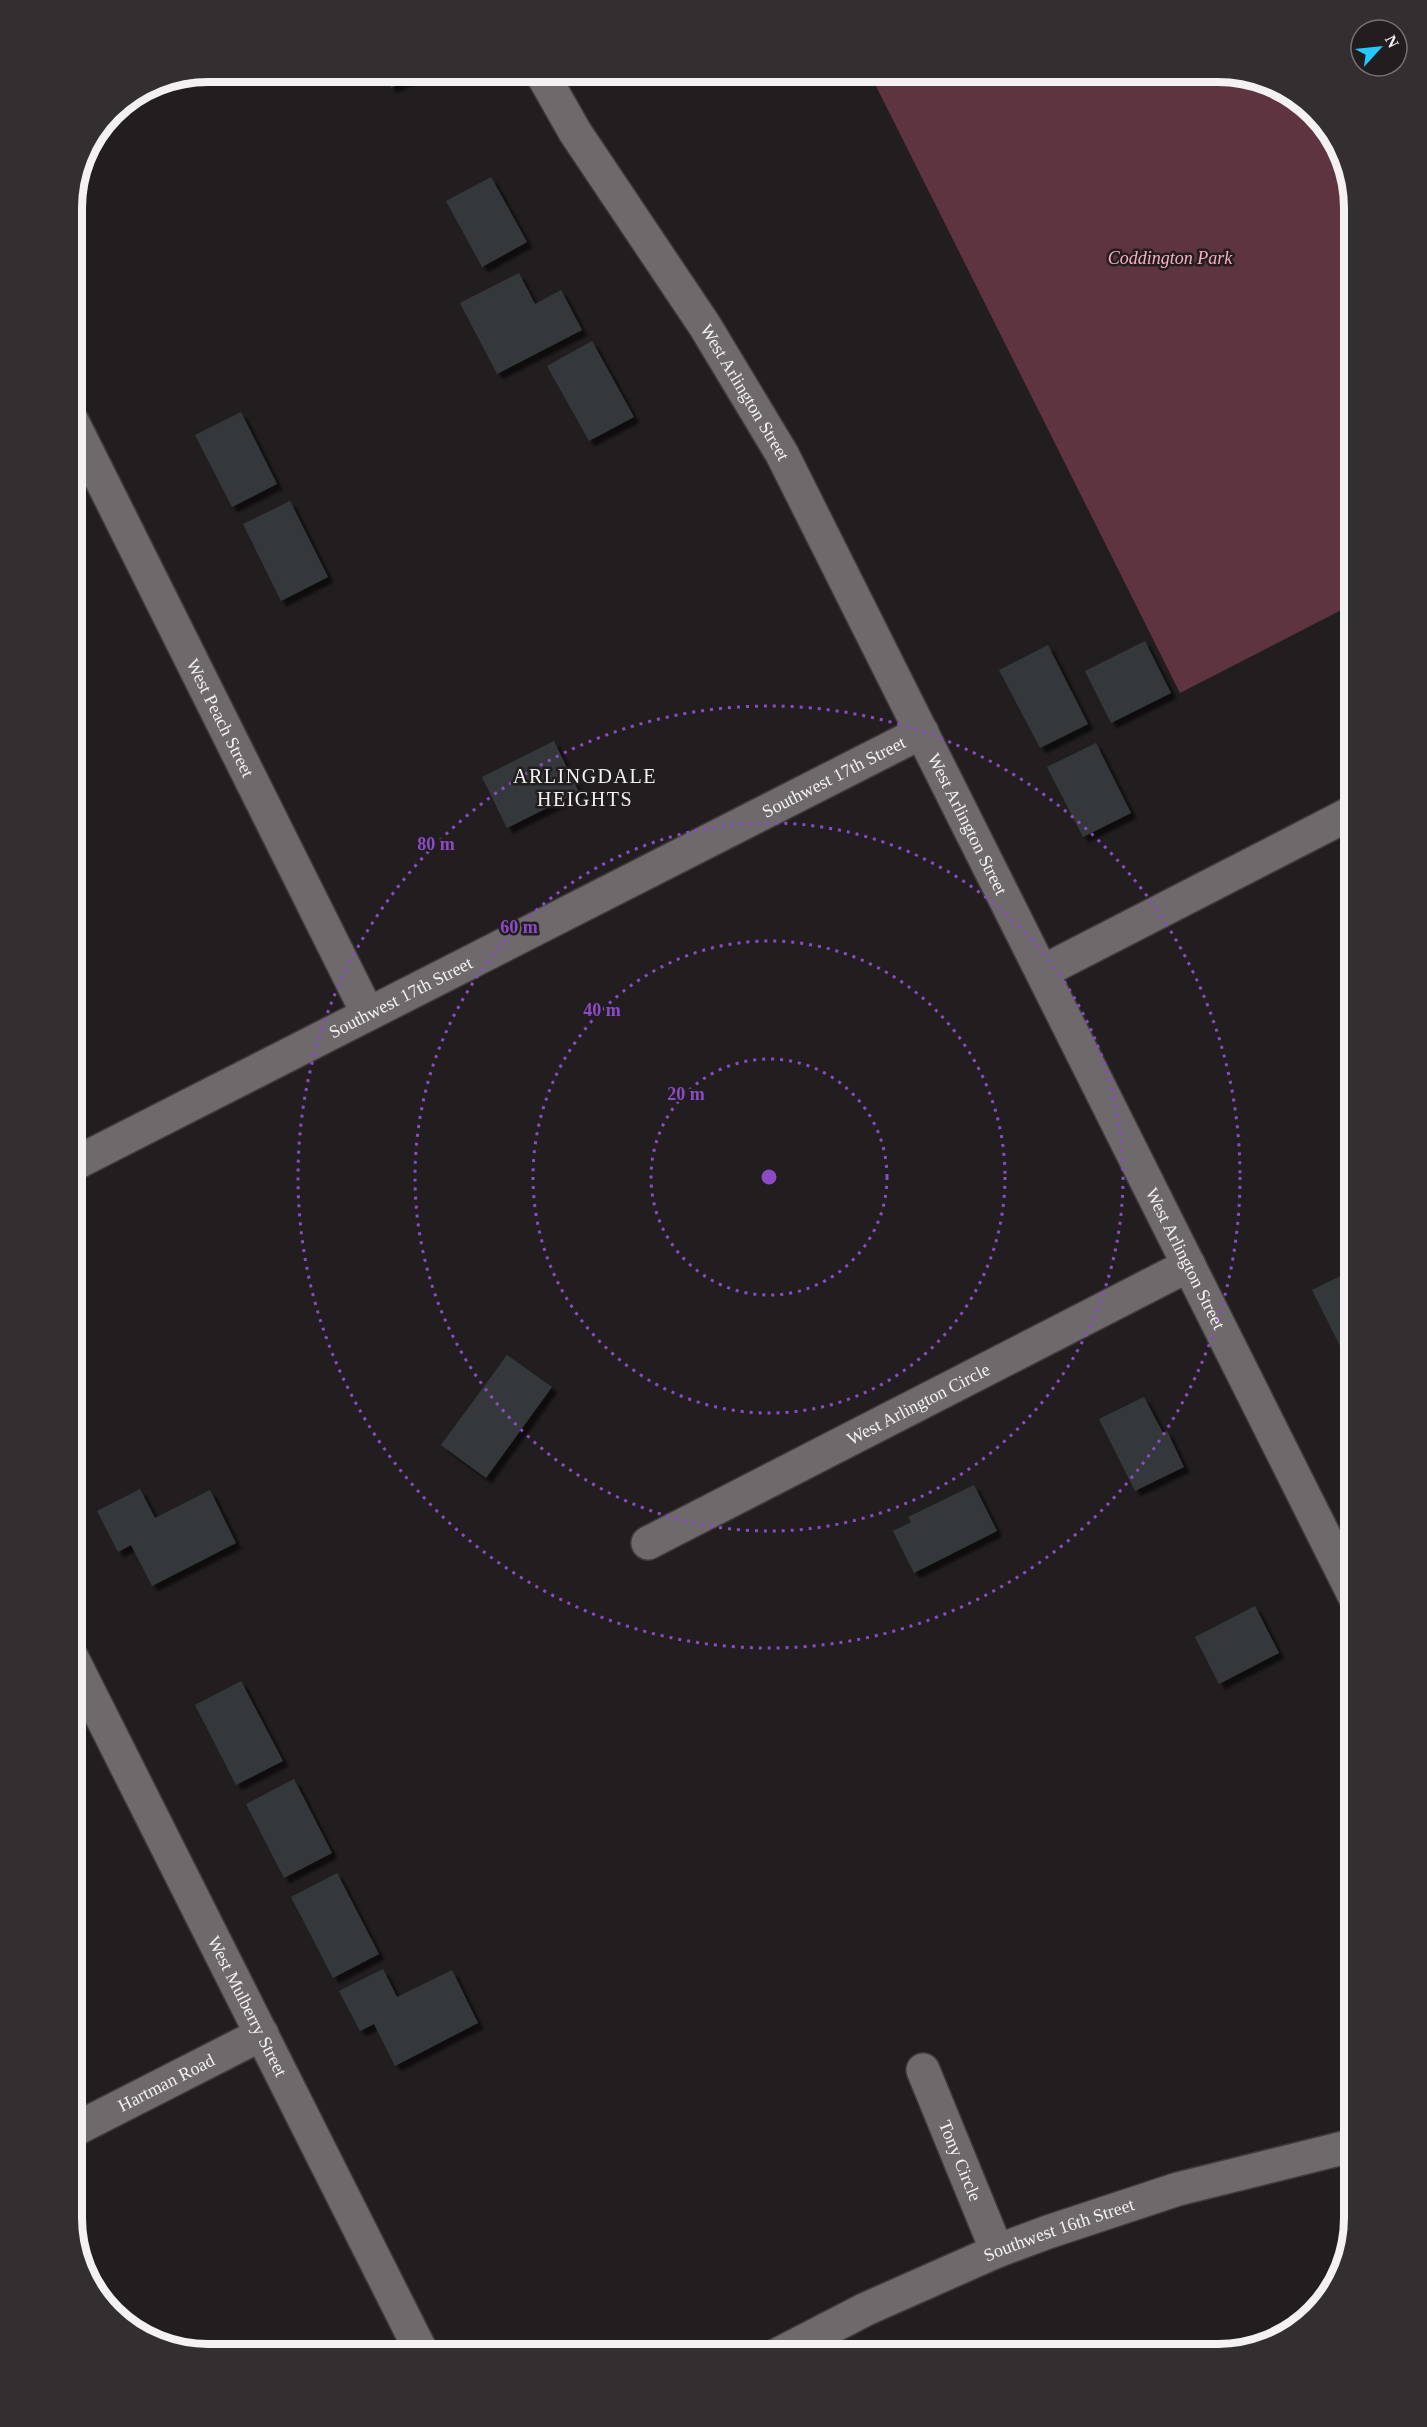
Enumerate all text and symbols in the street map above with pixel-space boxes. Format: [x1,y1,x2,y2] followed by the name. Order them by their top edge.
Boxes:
[1349,18,1409,78] north arrow
[1382,32,1402,51] text: N
[1108,248,1233,268] park label: Coddington Park
[696,321,794,464] street label: West Arlington Street
[182,656,258,781] street label: West Peach Street
[759,732,909,822] street label: Southwest 17th Street
[924,750,1011,898] street label: West Arlington Street
[513,765,657,810] district label: ARLINGDALE HEIGHTS
[417,834,455,854] text: 80 m
[500,917,538,937] text: 60 m
[326,953,476,1042] street label: Southwest 17th Street
[583,1000,621,1020] text: 40 m
[667,1084,705,1104] text: 20 m
[759,1167,779,1187] centre of rings
[1142,1185,1229,1333] street label: West Arlington Street
[844,1359,993,1449] street label: West Arlington Circle
[204,1933,291,2080] street label: West Mulberry Street
[115,2050,218,2116] street label: Hartman Road
[935,2117,985,2204] street label: Tony Circle
[981,2194,1137,2266] street label: Southwest 16th Street

